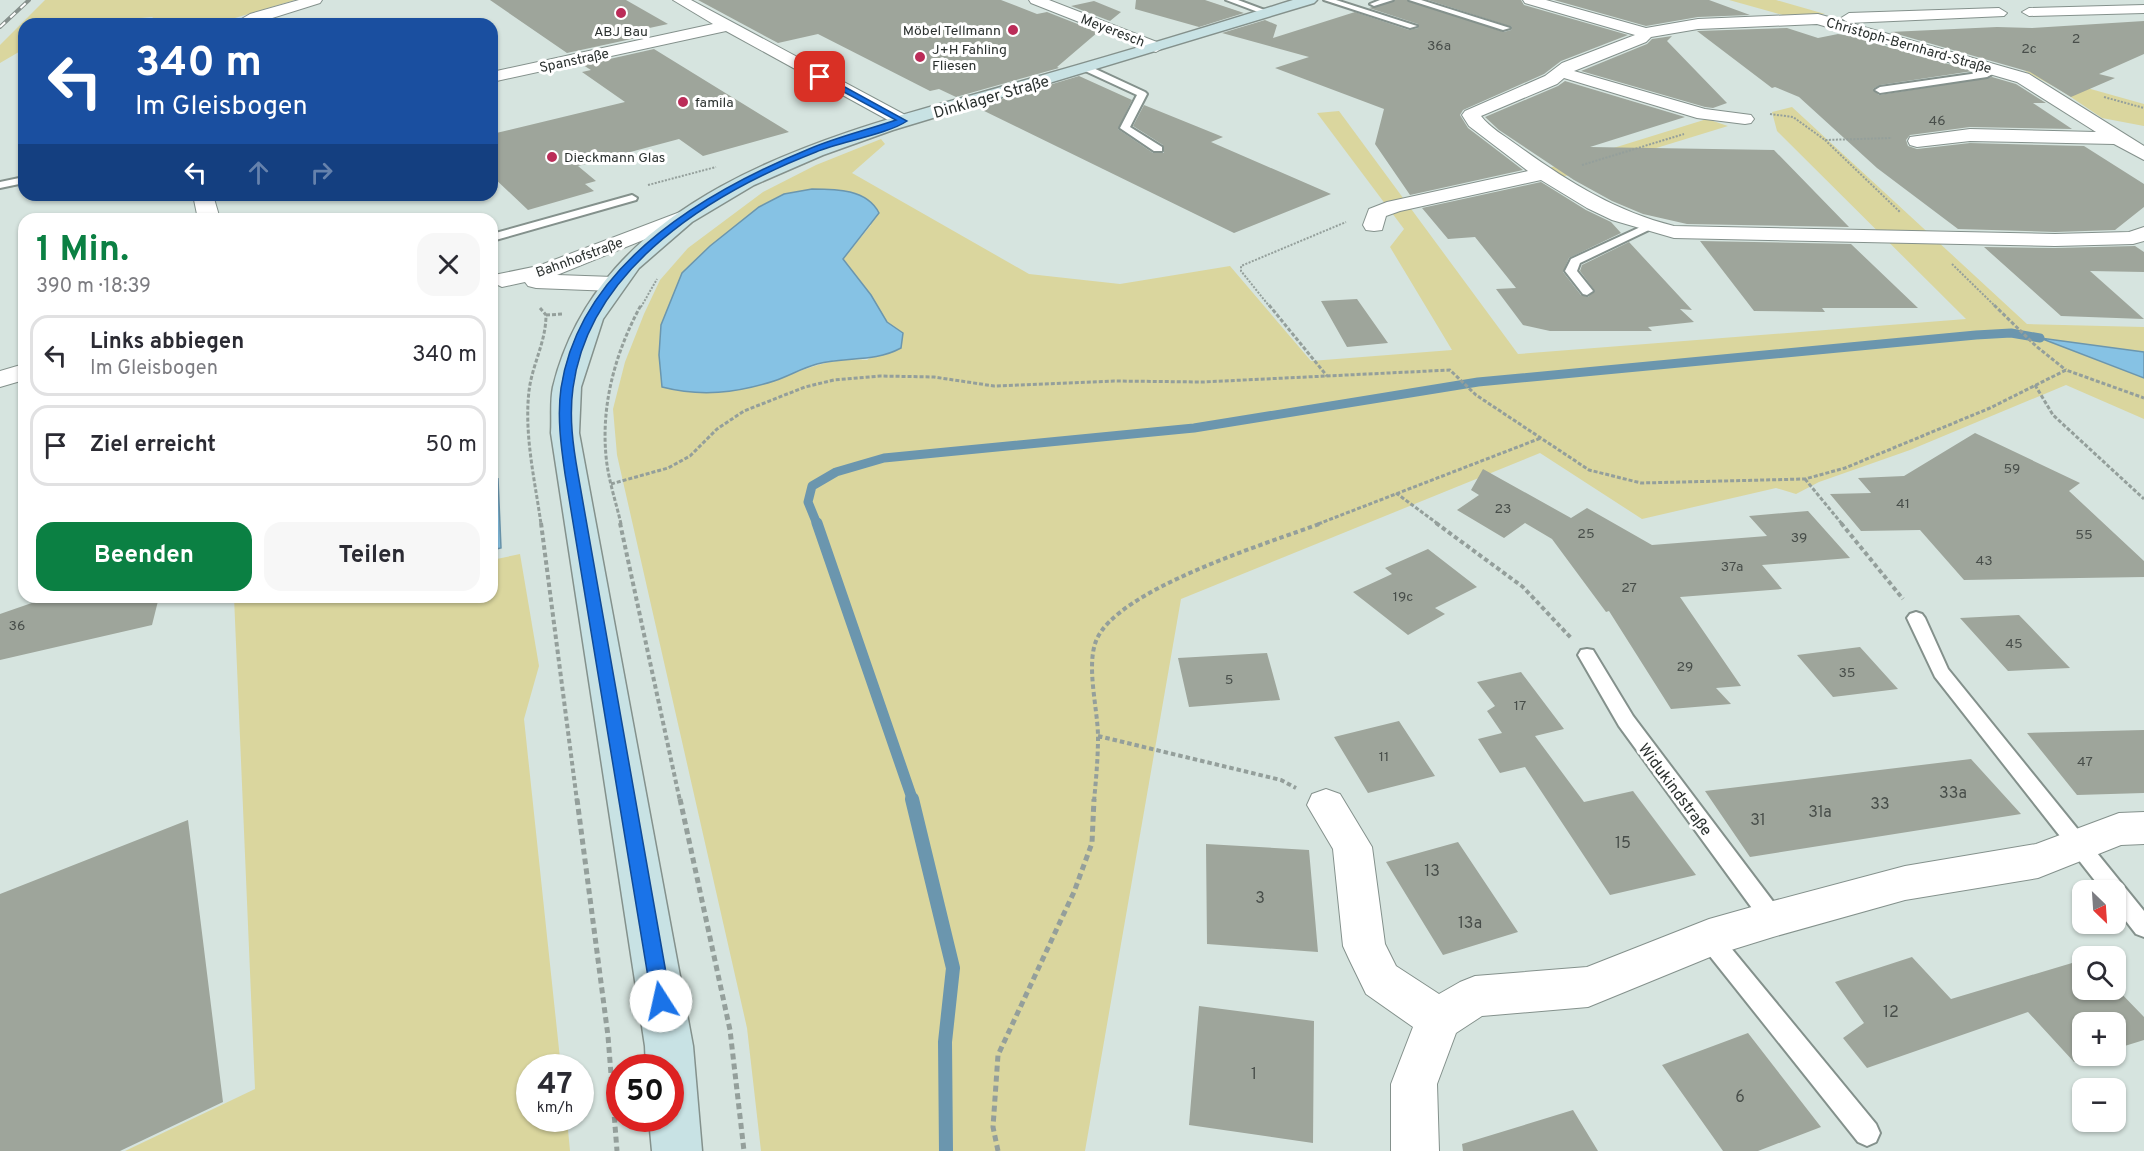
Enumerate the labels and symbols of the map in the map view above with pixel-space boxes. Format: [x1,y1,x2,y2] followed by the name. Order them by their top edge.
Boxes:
[614,6,628,20] marker: ABJ Bau
[1078,11,1147,51] street label: Meyeresch
[1824,15,1993,78] street label: Christoph-Bernhard-Straße
[903,23,1001,40] place label: Möbel Tellmann
[1006,23,1020,37] marker: Möbel Tellmann
[594,24,648,41] place label: ABJ Bau
[2072,31,2080,48] house number: 2
[1427,38,1451,55] house number: 36a
[2021,41,2037,58] house number: 2c
[932,42,1007,75] place label: J+H Fahling Fliesen
[538,46,611,77] street label: Spanstraße
[913,50,927,64] marker: J+H Fahling Fliesen
[794,51,845,102] pin
[931,72,1052,124] street label: Dinklager Straße
[676,95,690,109] marker: famila
[695,95,734,112] place label: famila
[1928,113,1946,130] house number: 46
[545,150,559,164] marker: Dieckmann Glas
[564,150,665,167] place label: Dieckmann Glas
[534,235,625,282] street label: Bahnhofstraße
[2004,461,2020,478] house number: 59
[1896,496,1910,513] house number: 41
[1495,501,1512,518] house number: 23
[1577,526,1595,543] house number: 25
[2075,527,2093,544] house number: 55
[1791,530,1807,547] house number: 39
[1975,553,1993,570] house number: 43
[1721,559,1743,576] house number: 37a
[1621,580,1637,597] house number: 27
[1393,589,1413,606] house number: 19c
[9,618,25,635] house number: 36
[2005,636,2023,653] house number: 45
[1677,659,1693,676] house number: 29
[1838,665,1856,682] house number: 35
[1225,672,1233,689] house number: 5
[1514,698,1526,715] house number: 17
[1633,740,1716,840] street label: Widukindstraße
[1379,749,1389,766] house number: 11
[2077,754,2093,771] house number: 47
[1939,784,1967,804] house number: 33a
[1870,795,1890,815] house number: 33
[1808,803,1832,823] house number: 31a
[1750,811,1766,831] house number: 31
[1615,834,1631,854] house number: 15
[1424,862,1440,882] house number: 13
[2072,880,2126,934] north arrow
[1255,889,1265,909] house number: 3
[1458,914,1482,934] house number: 13a
[629,969,693,1033] position arrow
[1883,1003,1899,1023] house number: 12
[606,1054,684,1132] speed limit sign: 50
[1251,1065,1257,1085] house number: 1
[1735,1088,1745,1108] house number: 6

